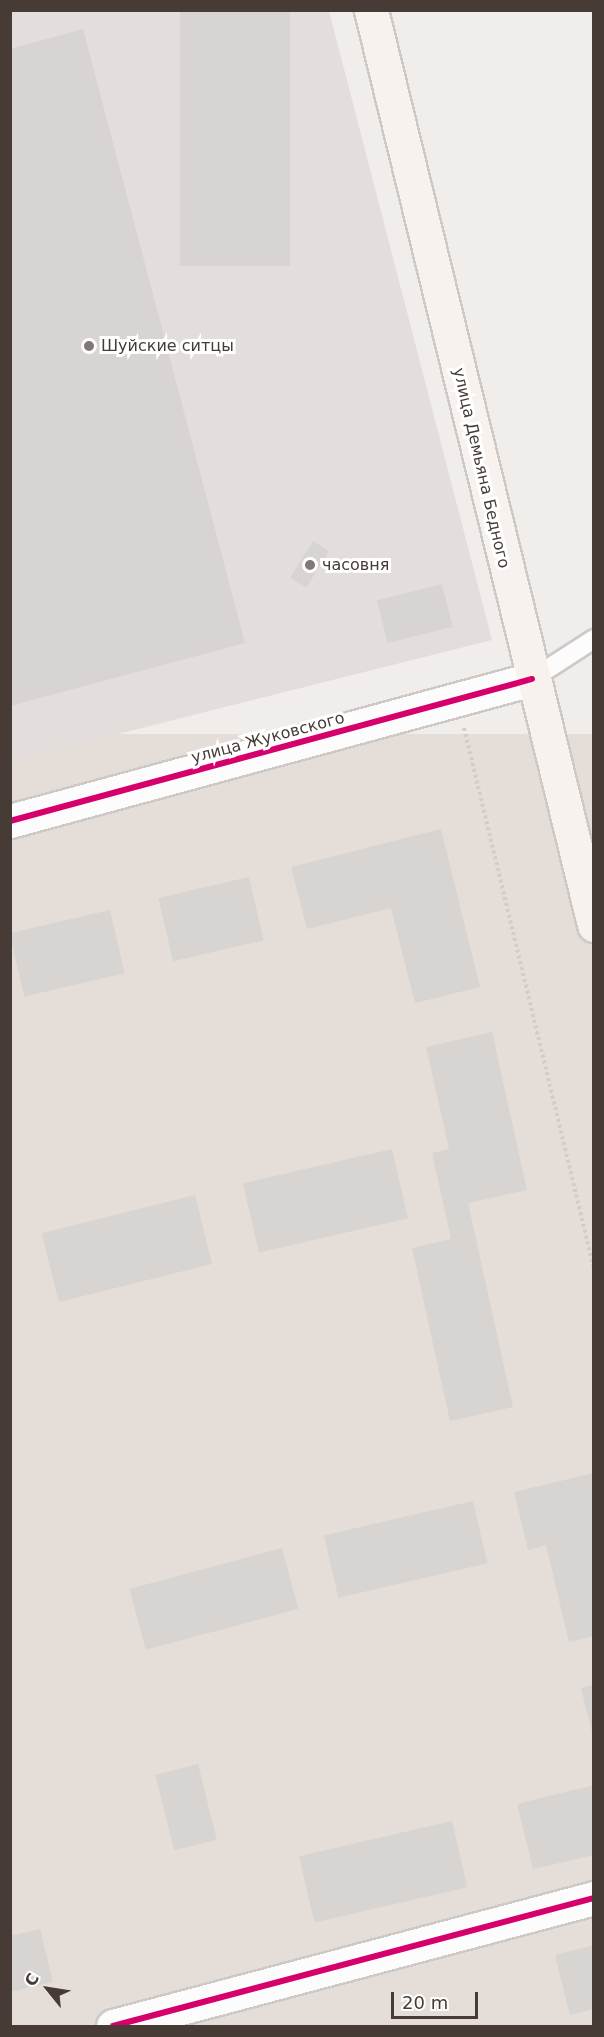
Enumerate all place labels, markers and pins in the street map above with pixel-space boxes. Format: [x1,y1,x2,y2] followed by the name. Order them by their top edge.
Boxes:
[101,336,234,356] place label: Шуйские ситцы
[82,339,96,353] marker: Шуйские ситцы
[322,555,389,575] place label: часовня
[303,558,317,572] marker: часовня

